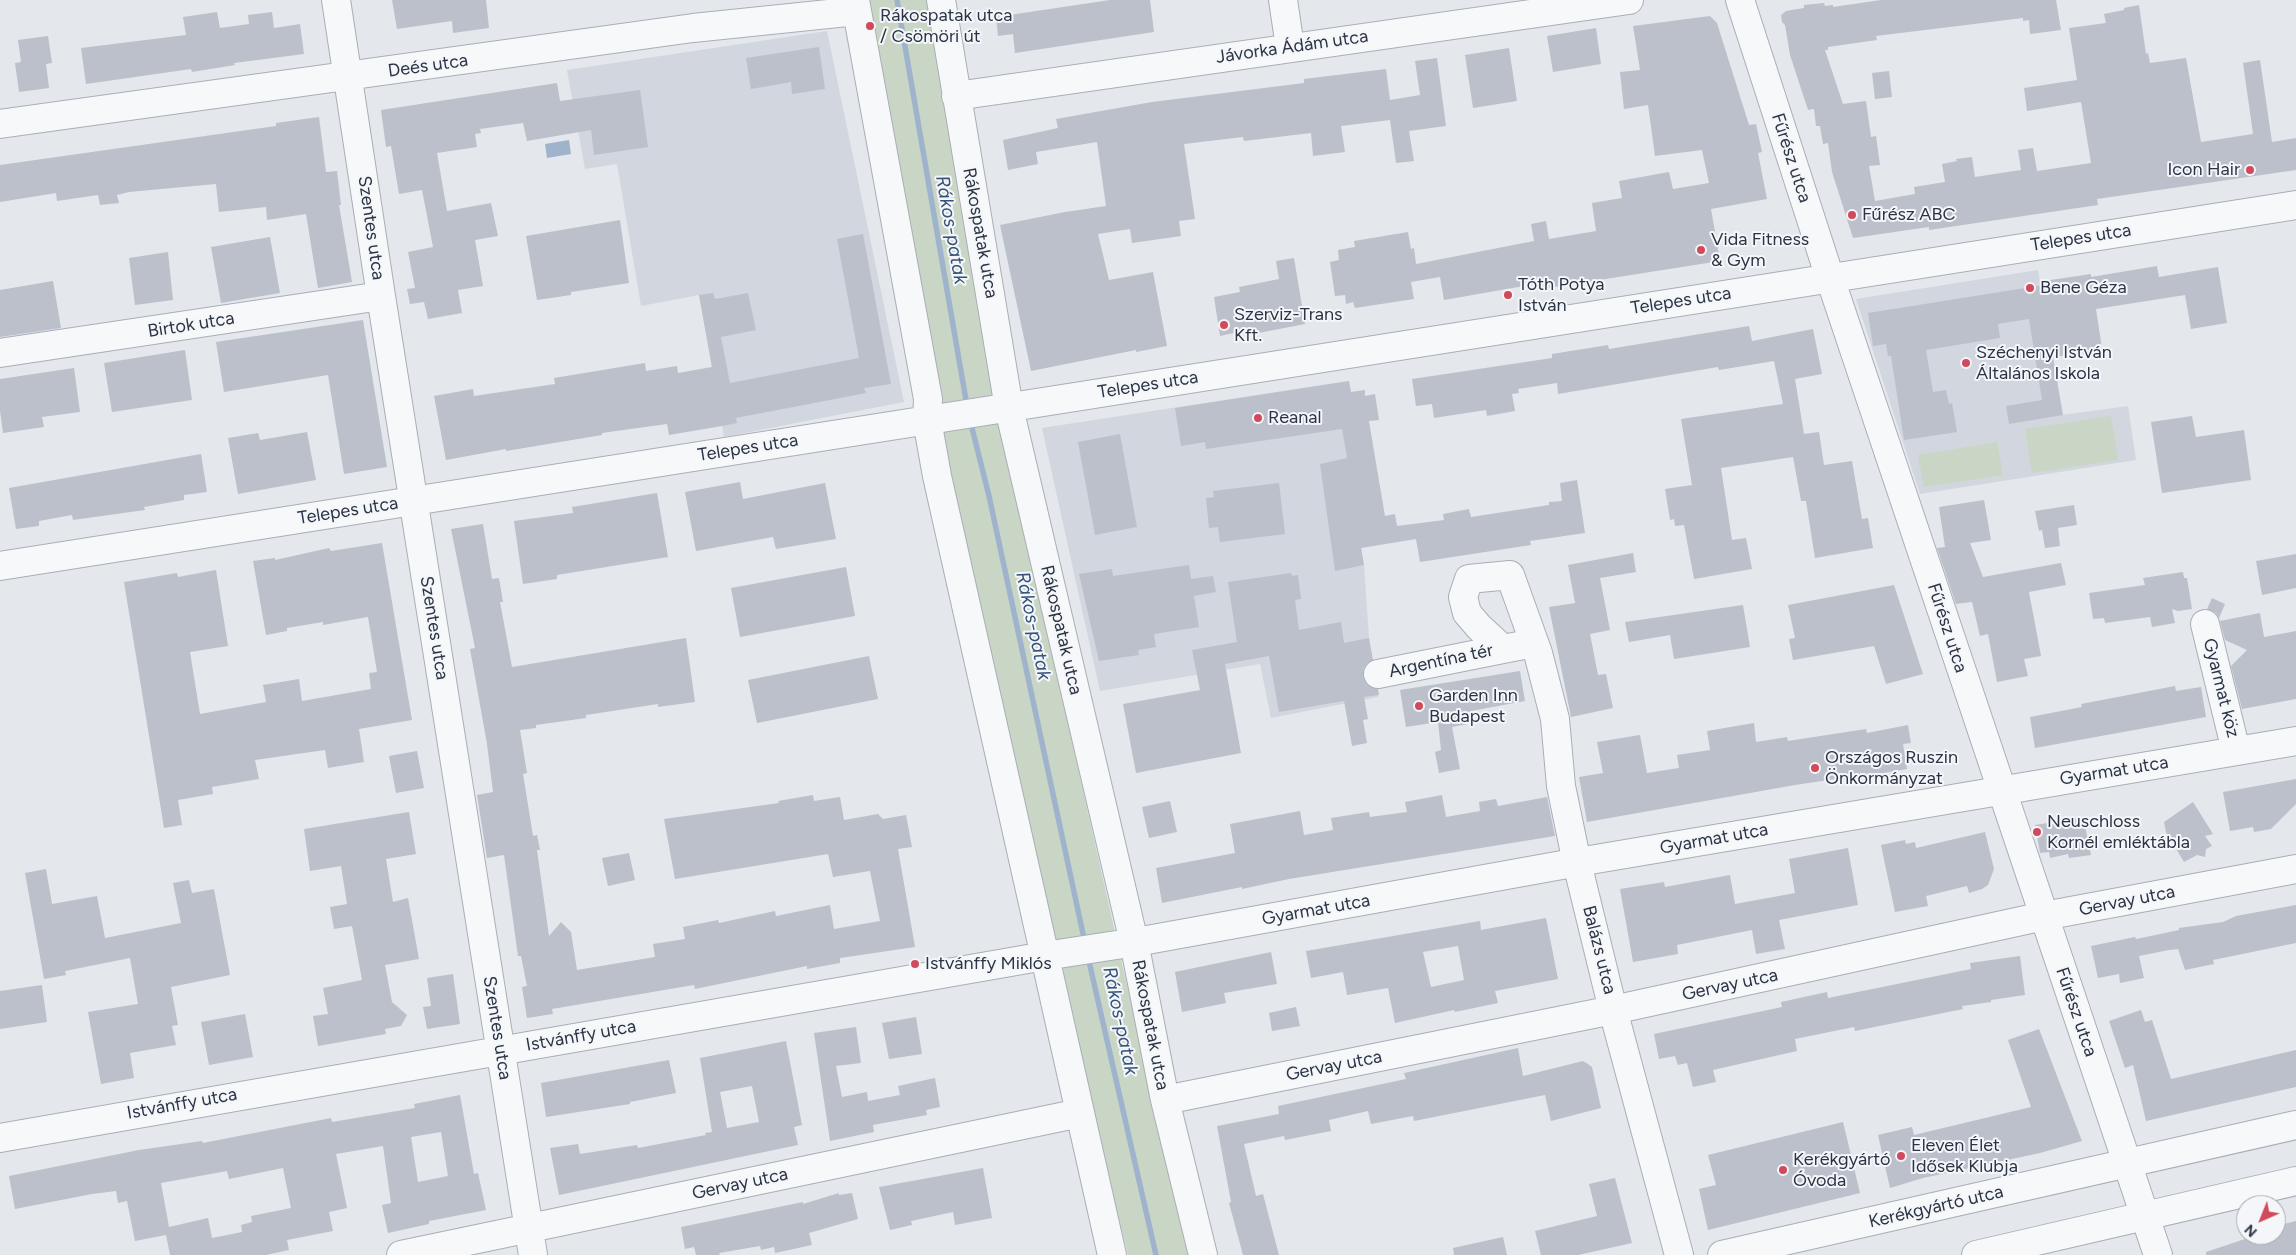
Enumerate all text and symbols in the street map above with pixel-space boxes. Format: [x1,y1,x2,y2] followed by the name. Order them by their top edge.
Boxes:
[880,5,1012,48] place label: Rákospatak utca / Csömöri út
[864,20,876,32] marker: Rákospatak utca / Csömöri út
[1214,26,1370,68] street label: Jávorka Ádám utca
[387,50,469,82] street label: Deés utca
[1766,110,1816,206] street label: Fűrész utca
[2167,159,2240,181] place label: Icon Hair
[2244,164,2256,176] marker: Icon Hair
[958,166,1002,300] street label: Rákospatak utca
[930,174,972,286] water label: Rákos-patak
[353,175,389,281] street label: Szentes utca
[1862,204,1955,226] place label: Fűrész ABC
[1846,209,1858,221] marker: Fűrész ABC
[2029,219,2133,257] street label: Telepes utca
[1711,229,1809,272] place label: Vida Fitness & Gym
[1695,244,1707,256] marker: Vida Fitness & Gym
[1518,274,1604,316] place label: Tóth Potya István
[2040,277,2127,299] place label: Bene Géza
[1629,282,1733,320] street label: Telepes utca
[2024,282,2036,294] marker: Bene Géza
[1502,289,1514,301] marker: Tóth Potya István
[1234,304,1342,346] place label: Szerviz-Trans Kft.
[146,308,236,342] street label: Birtok utca
[1218,319,1230,331] marker: Szerviz-Trans Kft.
[1976,342,2112,384] place label: Széchenyi István Általános Iskola
[1960,357,1972,369] marker: Széchenyi István Általános Iskola
[1096,366,1200,404] street label: Telepes utca
[1268,407,1321,429] place label: Reanal
[1252,412,1264,424] marker: Reanal
[696,429,800,467] street label: Telepes utca
[296,492,400,530] street label: Telepes utca
[1036,563,1086,697] street label: Rákospatak utca
[1010,570,1056,682] water label: Rákos-patak
[415,575,453,681] street label: Szentes utca
[1922,580,1972,676] street label: Fűrész utca
[2198,636,2244,740] street label: Gyarmat köz
[1387,639,1495,683] street label: Argentína tér
[1429,685,1518,728] place label: Garden Inn Budapest
[1413,700,1425,712] marker: Garden Inn Budapest
[1825,747,1958,790] place label: Országos Ruszin Önkormányzat
[2058,752,2170,790] street label: Gyarmat utca
[1809,762,1821,774] marker: Országos Ruszin Önkormányzat
[2047,811,2190,854] place label: Neuschloss Kornél emléktábla
[1658,819,1770,859] street label: Gyarmat utca
[2031,826,2043,838] marker: Neuschloss Kornél emléktábla
[2077,881,2177,921] street label: Gervay utca
[1260,890,1372,930] street label: Gyarmat utca
[1578,903,1620,997] street label: Balázs utca
[925,953,1052,975] place label: Istvánffy Miklós
[909,958,921,970] marker: Istvánffy Miklós
[1127,958,1173,1092] street label: Rákospatak utca
[1680,964,1780,1006] street label: Gervay utca
[1097,965,1143,1077] water label: Rákos-patak
[2051,965,2101,1059] street label: Fűrész utca
[478,975,516,1081] street label: Szentes utca
[524,1016,638,1056] street label: Istvánffy utca
[1284,1046,1384,1086] street label: Gervay utca
[125,1084,239,1124] street label: Istvánffy utca
[1911,1135,2018,1178] place label: Eleven Élet Idősek Klubja
[1793,1149,1890,1192] place label: Kerékgyártó Óvoda
[1895,1150,1907,1162] marker: Eleven Élet Idősek Klubja
[690,1163,790,1205] street label: Gervay utca
[1777,1164,1789,1176] marker: Kerékgyártó Óvoda
[1867,1181,2005,1233] street label: Kerékgyártó utca
[2236,1195,2286,1245] north arrow
[2241,1221,2261,1240] text: N

